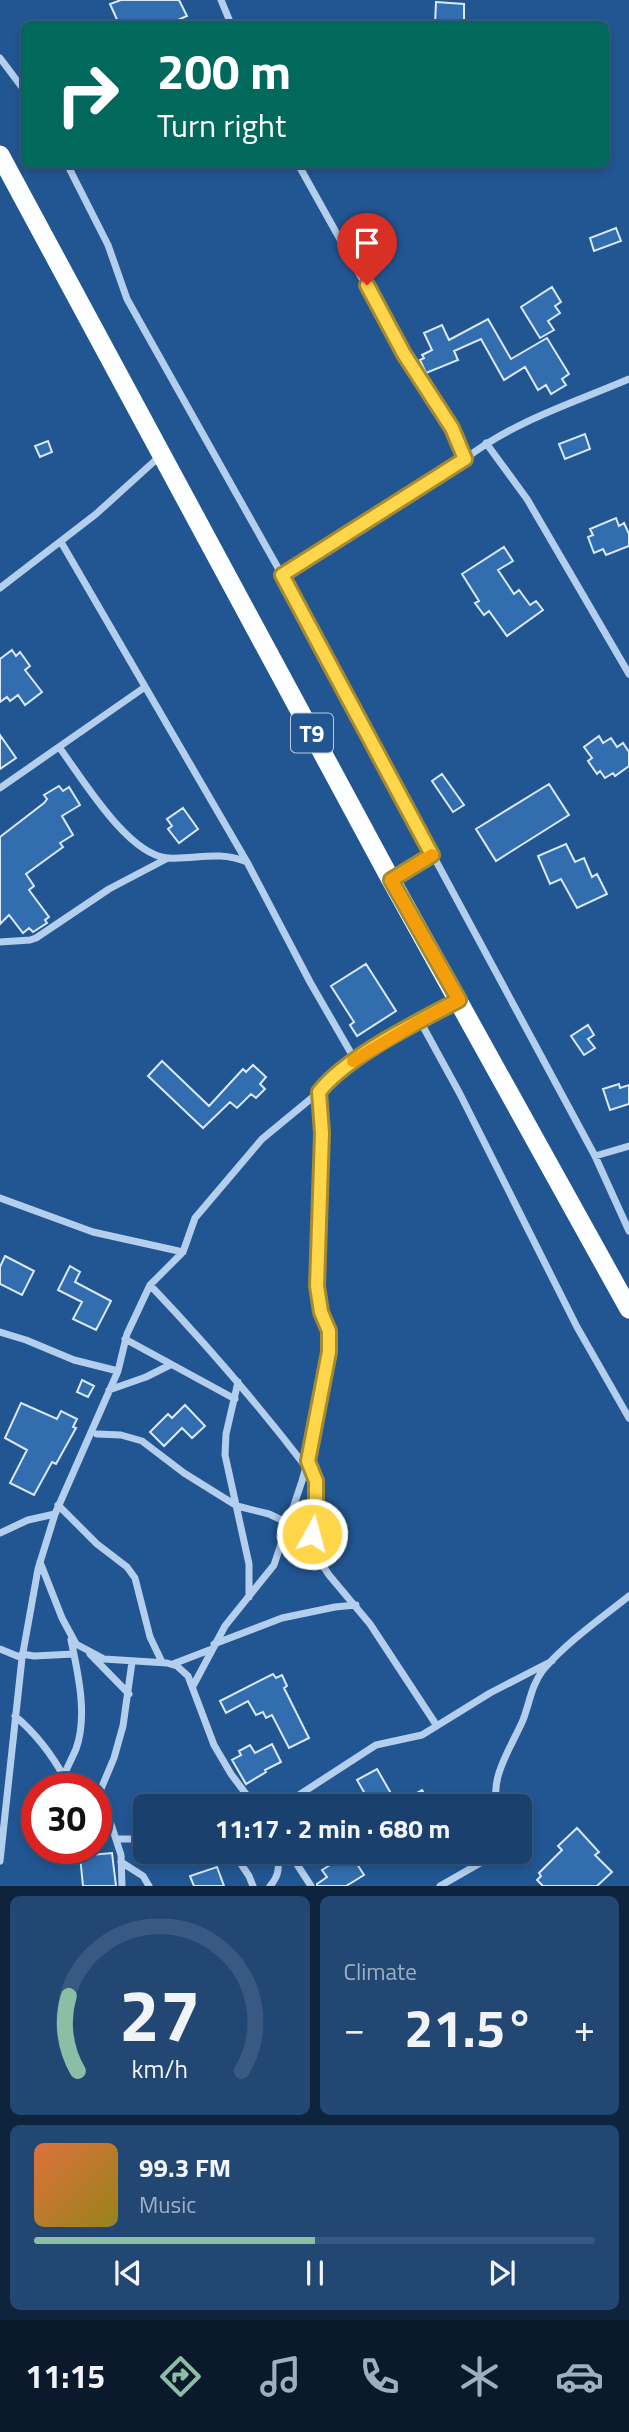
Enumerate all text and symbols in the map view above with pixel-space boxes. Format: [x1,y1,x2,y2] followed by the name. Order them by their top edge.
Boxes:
[157,33,291,108] text: 200 m
[42,49,133,140] icon: right
[157,101,286,149] text: Turn right
[337,213,397,285] pin
[348,224,386,262] icon: arrive
[291,713,333,752] road number: T9
[275,1497,349,1571] position arrow
[21,1773,112,1864] speed limit sign: 30
[215,1809,450,1848] text: 11:17 · 2 min · 680 m
[344,1954,417,1989] text: Climate
[119,1960,201,2070] text: 27
[404,1988,534,2067] text: 21.5°
[344,1999,365,2057] text: −
[574,1999,595,2057] text: +
[131,2050,188,2088] text: km/h
[139,2148,231,2187] text: 99.3 FM
[139,2187,196,2222] text: Music
[109,2254,147,2292] icon: previous
[296,2254,334,2292] icon: pause
[483,2254,521,2292] icon: next
[25,2352,105,2400] text: 11:15
[156,2352,205,2401] icon: directions
[256,2352,305,2401] icon: music
[355,2352,404,2401] icon: phone
[455,2352,504,2401] icon: climate
[555,2352,604,2401] icon: car

